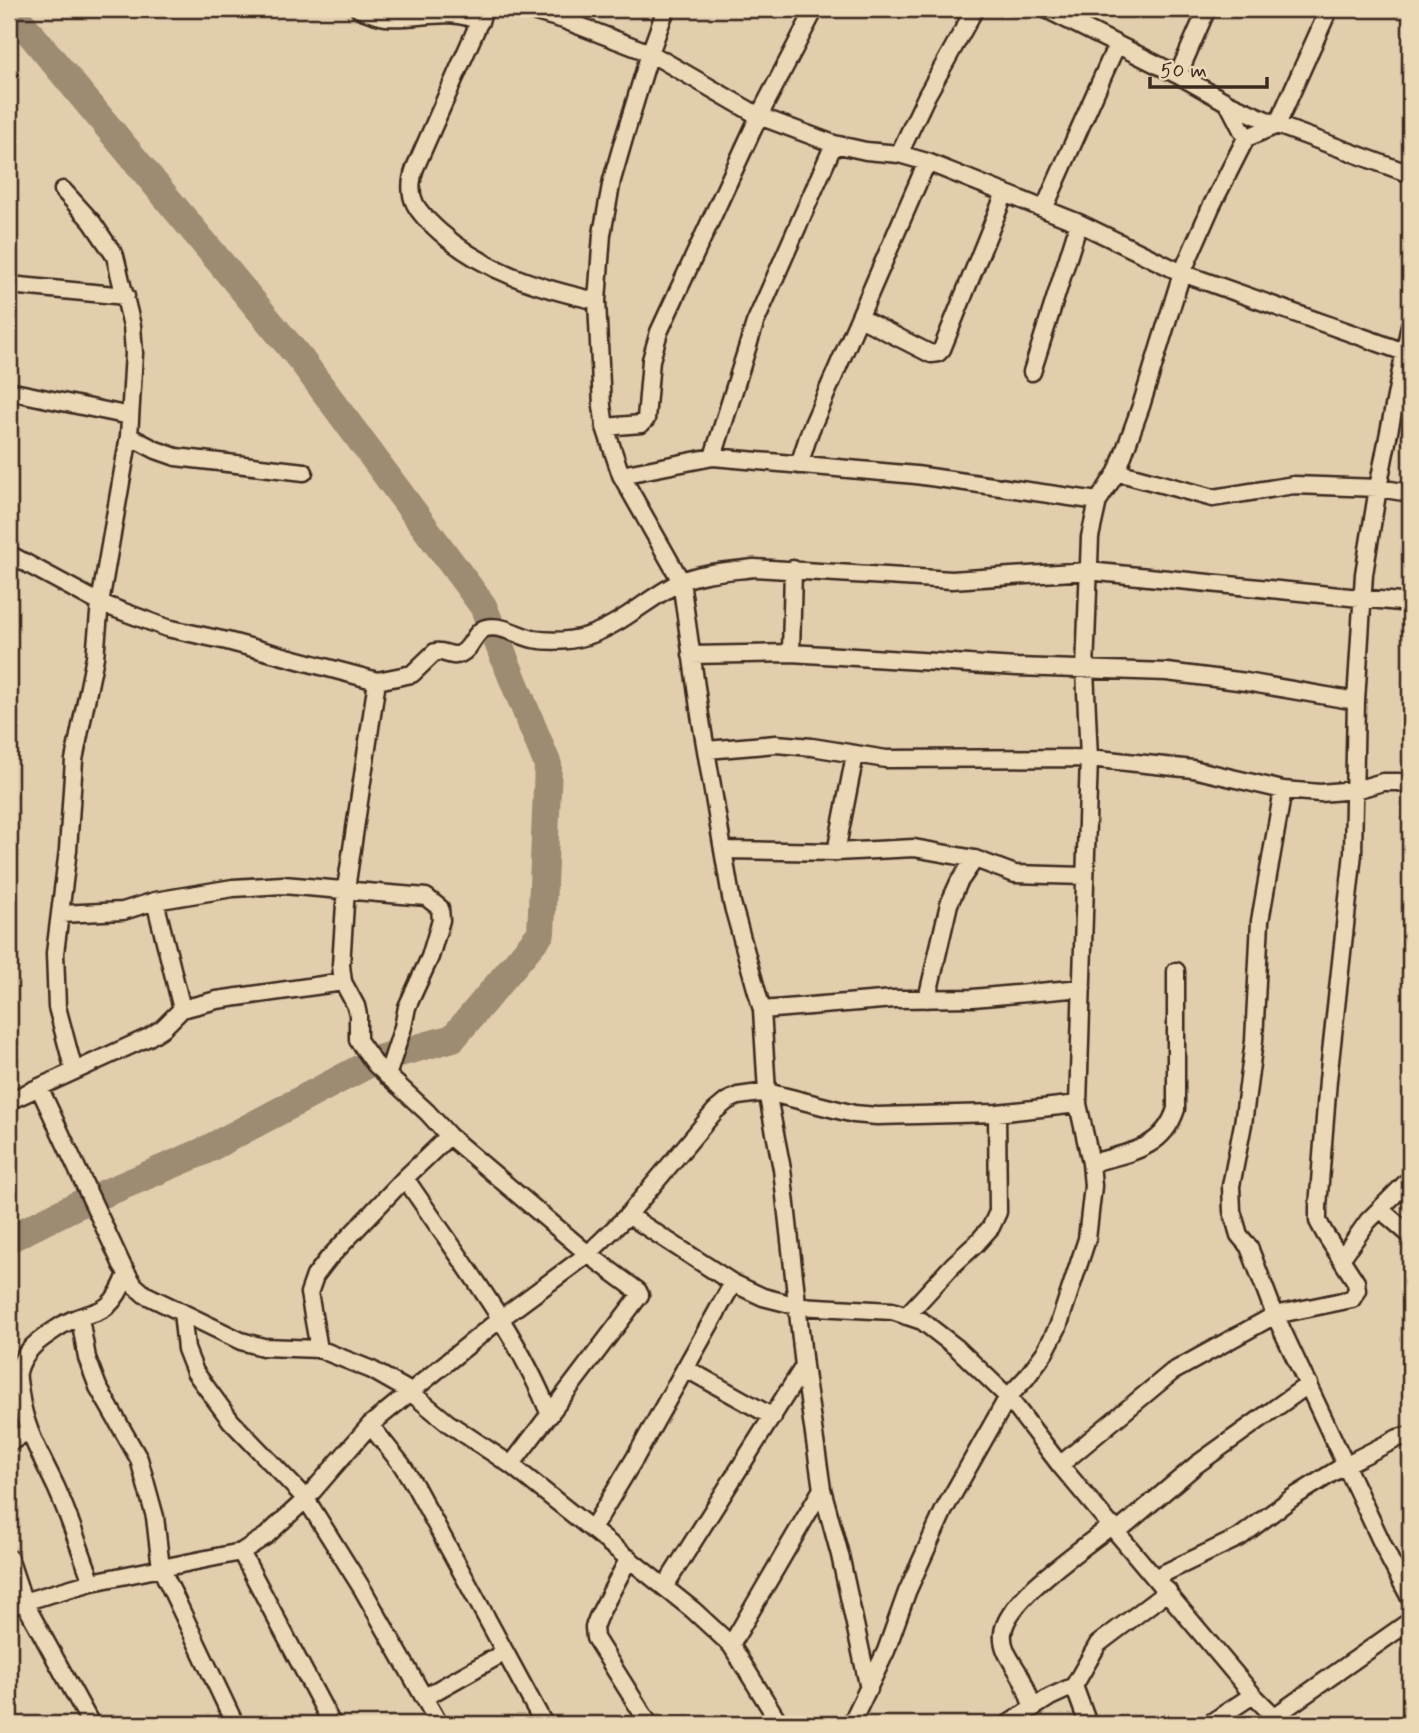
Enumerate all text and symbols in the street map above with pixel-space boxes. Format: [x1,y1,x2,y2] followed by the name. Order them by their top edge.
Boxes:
[1150,46,1267,90] scale bar
[1160,57,1207,85] text: 50 m

